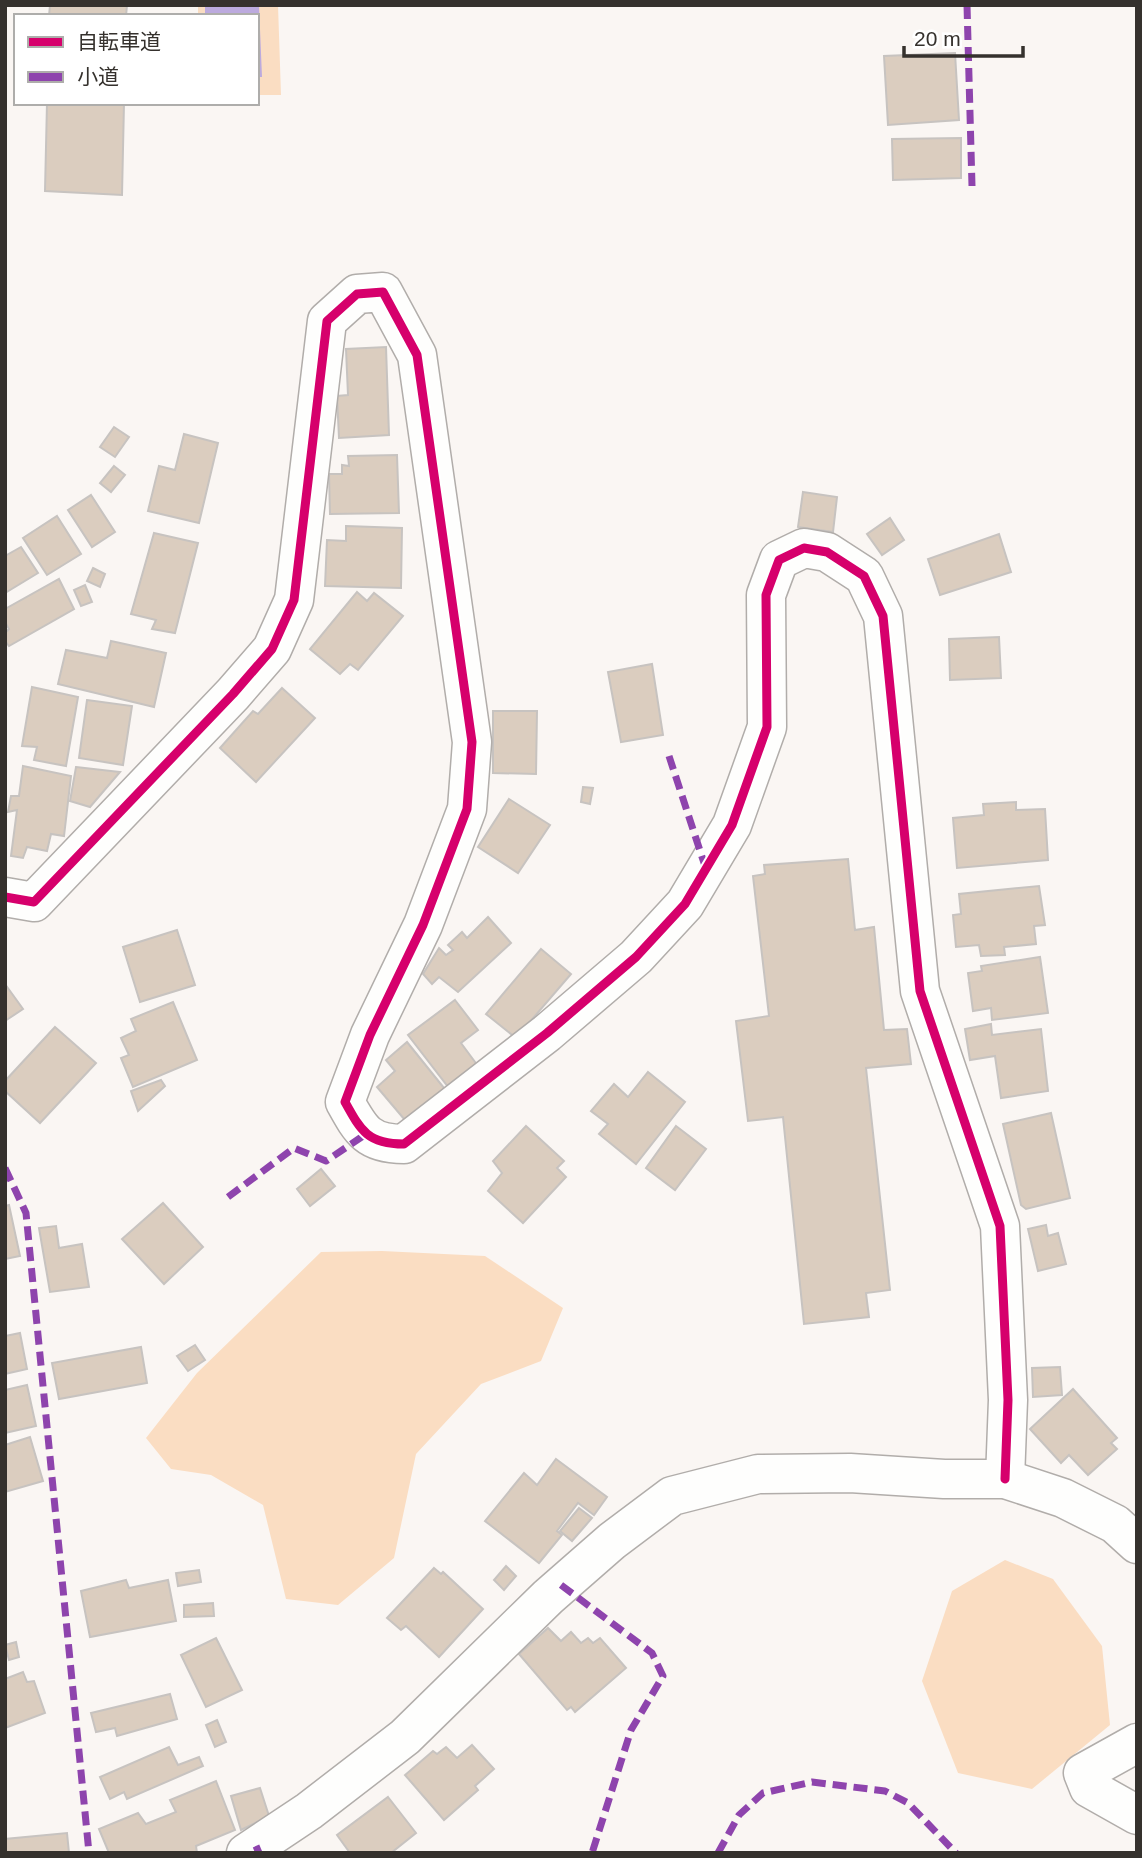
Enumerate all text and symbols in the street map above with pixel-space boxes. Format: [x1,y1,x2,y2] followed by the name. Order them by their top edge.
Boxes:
[14,14,259,105] legend
[904,14,1023,58] scale bar
[914,27,961,50] text: 20 m
[77,30,161,53] text: 自転車道
[77,65,119,88] text: 小道

